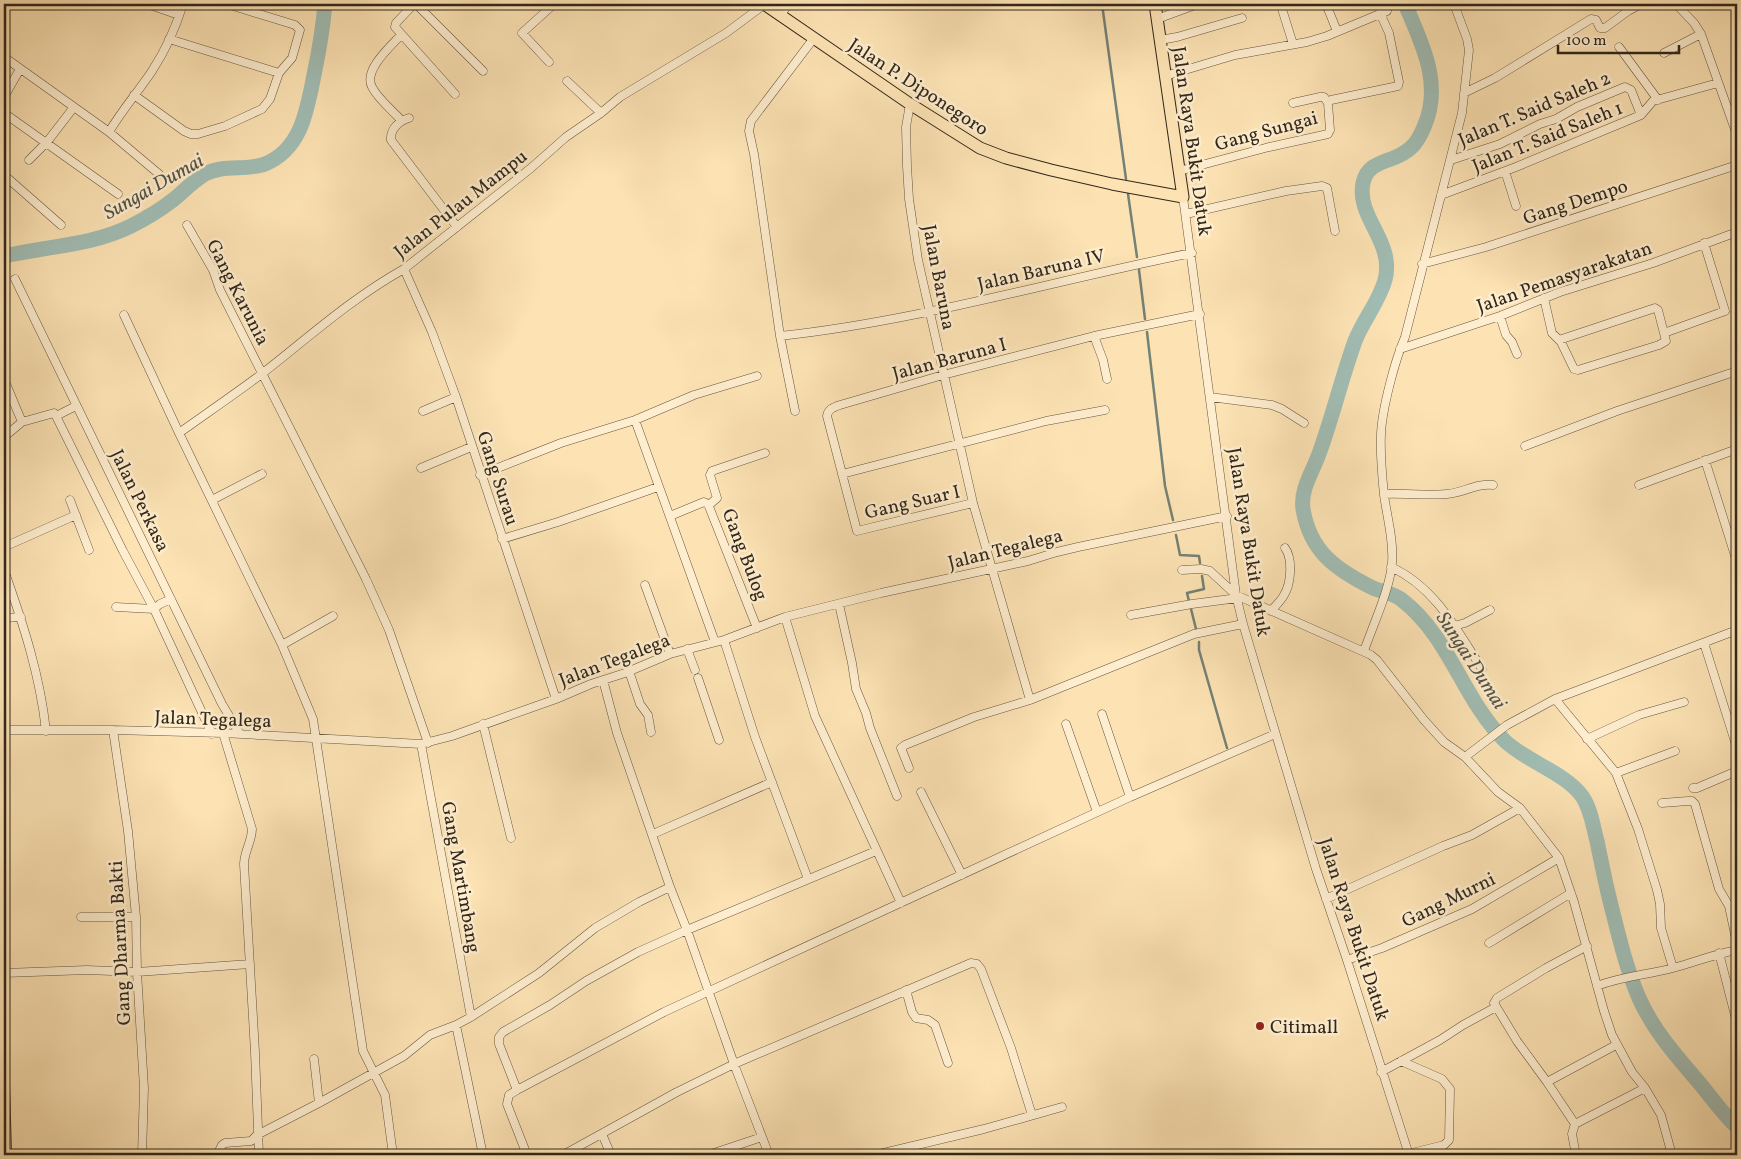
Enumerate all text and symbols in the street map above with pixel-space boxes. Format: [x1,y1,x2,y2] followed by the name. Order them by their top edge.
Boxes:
[1558,22,1680,54] scale bar
[1566,31,1606,52] text: 100 m
[843,33,993,143] street label: Jalan P. Diponegoro
[1165,45,1217,238] street label: Jalan Raya Bukit Datuk
[1454,66,1615,154] street label: Jalan T. Said Saleh 2
[1468,96,1627,180] street label: Jalan T. Said Saleh 1
[1212,106,1321,158] street label: Gang Sungai
[389,144,533,265] street label: Jalan Pulau Mampu
[99,147,210,228] water label: Sungai Dumai
[1520,174,1631,232] street label: Gang Dempo
[915,222,961,332] street label: Jalan Baruna
[199,235,275,350] street label: Gang Karunia
[1473,236,1656,320] street label: Jalan Pemasyarakatan
[975,244,1108,298] street label: Jalan Baruna IV
[889,332,1010,388] street label: Jalan Baruna I
[470,428,525,529] street label: Gang Surau
[103,445,175,556] street label: Jalan Perkasa
[1220,446,1276,639] street label: Jalan Raya Bukit Datuk
[862,479,963,527] street label: Gang Suar I
[715,505,774,604] street label: Gang Bulog
[945,523,1066,577] street label: Jalan Tegalega
[1428,607,1513,716] water label: Sungai Dumai
[555,628,674,694] street label: Jalan Tegalega
[154,705,272,735] street label: Jalan Tegalega
[434,800,486,955] street label: Gang Martimbang
[1311,835,1395,1025] street label: Jalan Raya Bukit Datuk
[104,860,138,1026] street label: Gang Dharma Bakti
[1398,867,1500,935] street label: Gang Murni
[1270,1015,1338,1041] place label: Citimall
[1254,1020,1266,1032] marker: Citimall

